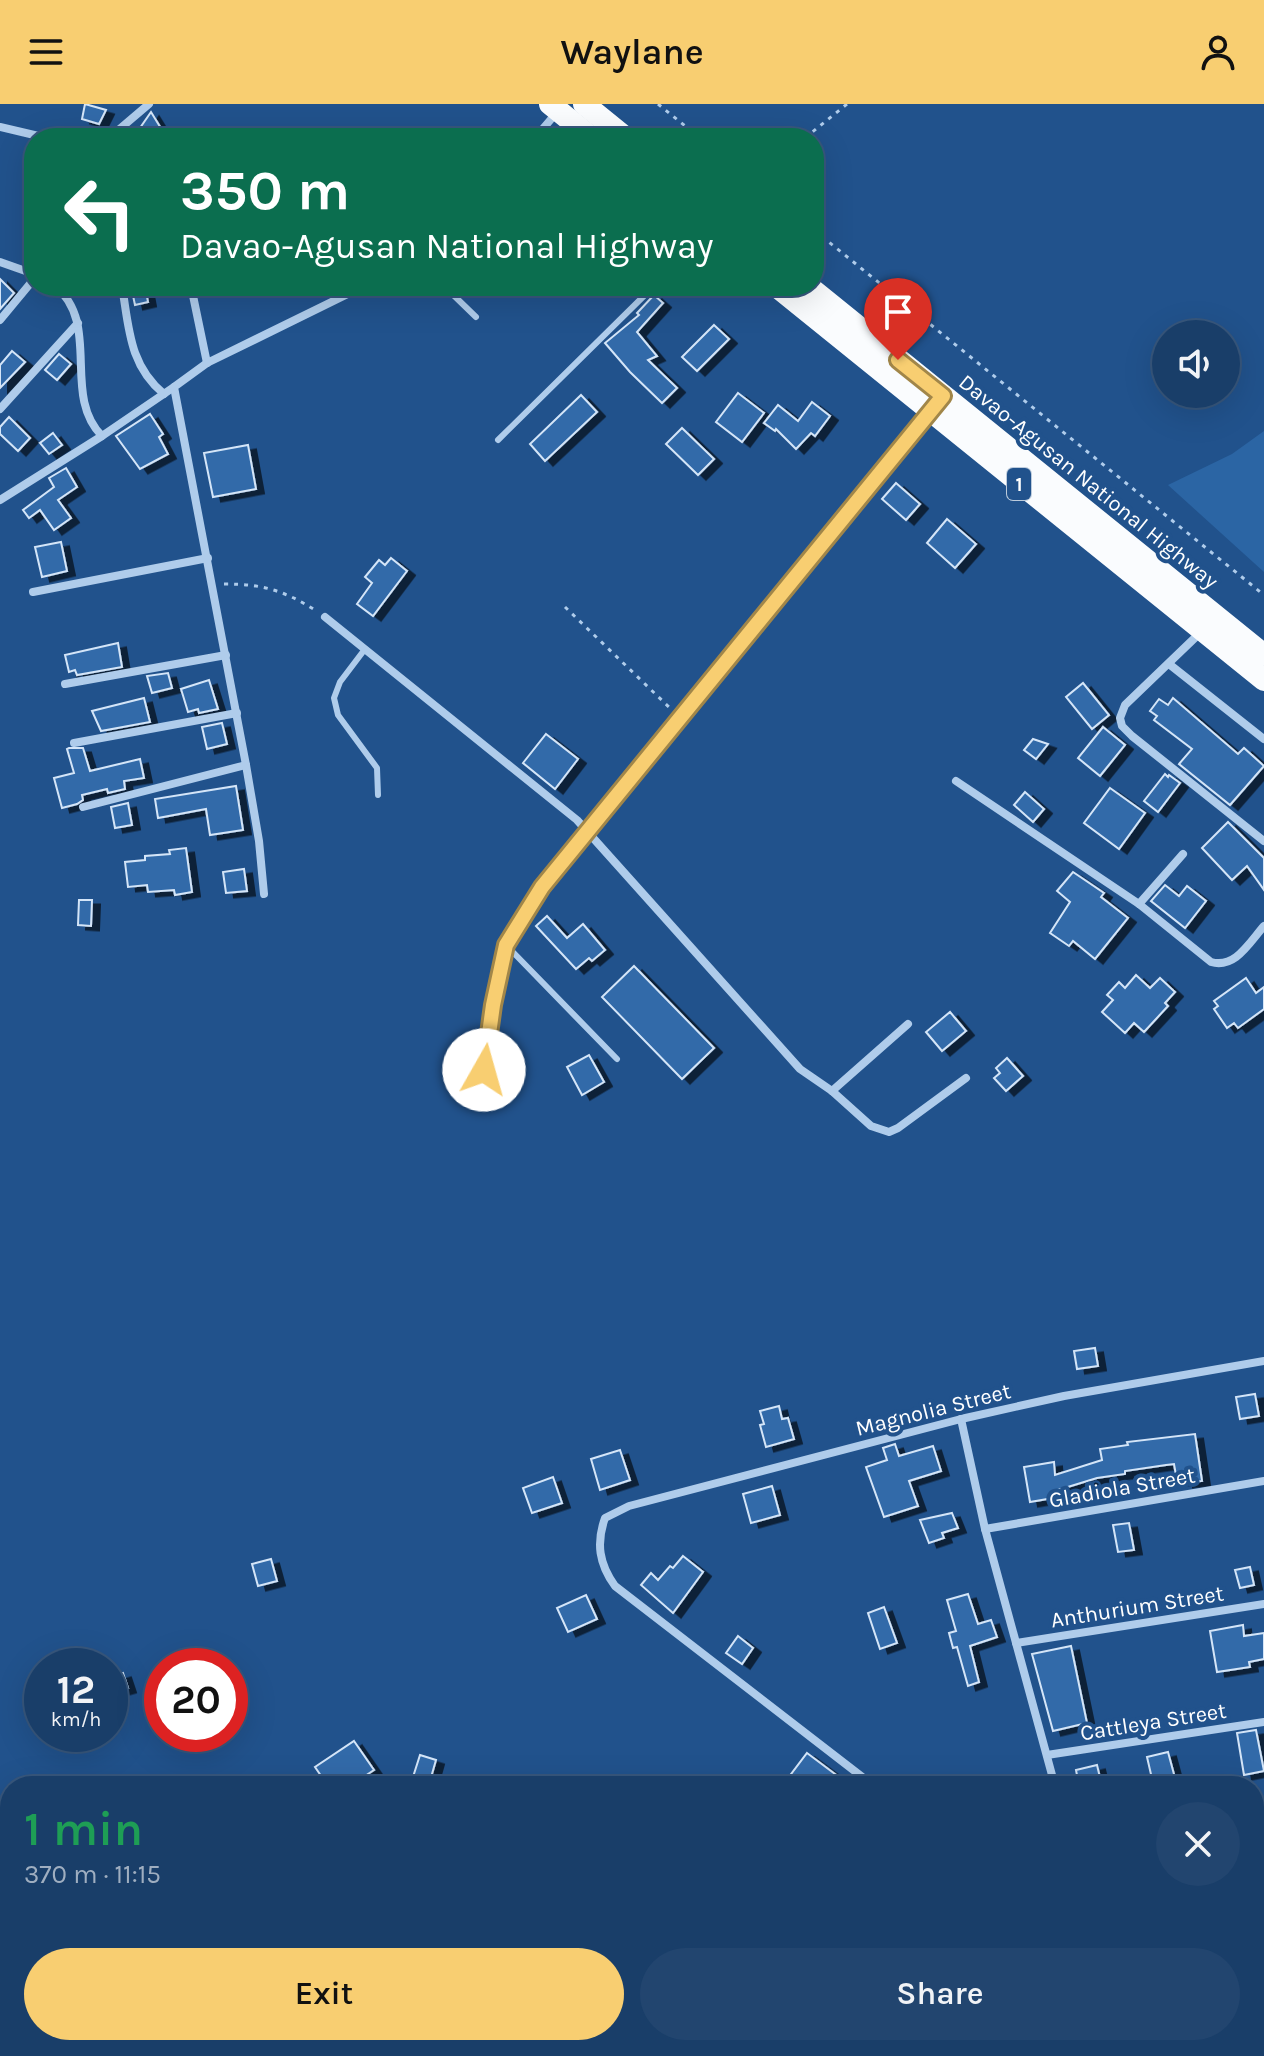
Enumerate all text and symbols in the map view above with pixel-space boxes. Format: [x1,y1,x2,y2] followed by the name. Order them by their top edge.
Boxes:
[24,30,68,74] icon: menu
[1196,30,1240,74] icon: person
[560,31,704,73] text: Waylane
[180,158,350,223] text: 350 m
[48,160,152,264] icon: left
[180,225,714,267] text: Davao-Agusan National Highway
[864,278,932,360] pin
[876,290,920,334] icon: arrive
[1152,320,1240,408] map controls
[1152,320,1240,408] button: sound
[953,369,1223,594] street label: Davao-Agusan National Highway
[1007,468,1031,500] road number: 1
[442,1028,526,1112] position arrow
[853,1378,1013,1442] street label: Magnolia Street
[1047,1462,1197,1514] street label: Gladiola Street
[1049,1580,1226,1634] street label: Anthurium Street
[144,1648,248,1752] speed limit sign: 20
[57,1666,95,1713] text: 12
[1078,1698,1228,1746] street label: Cattleya Street
[51,1708,101,1731] text: km/h
[24,1801,143,1857] text: 1 min
[1156,1802,1240,1886] button: close
[24,1859,161,1890] text: 370 m · 11:15
[24,1948,624,2040] button: Exit
[640,1948,1240,2040] button: Share

